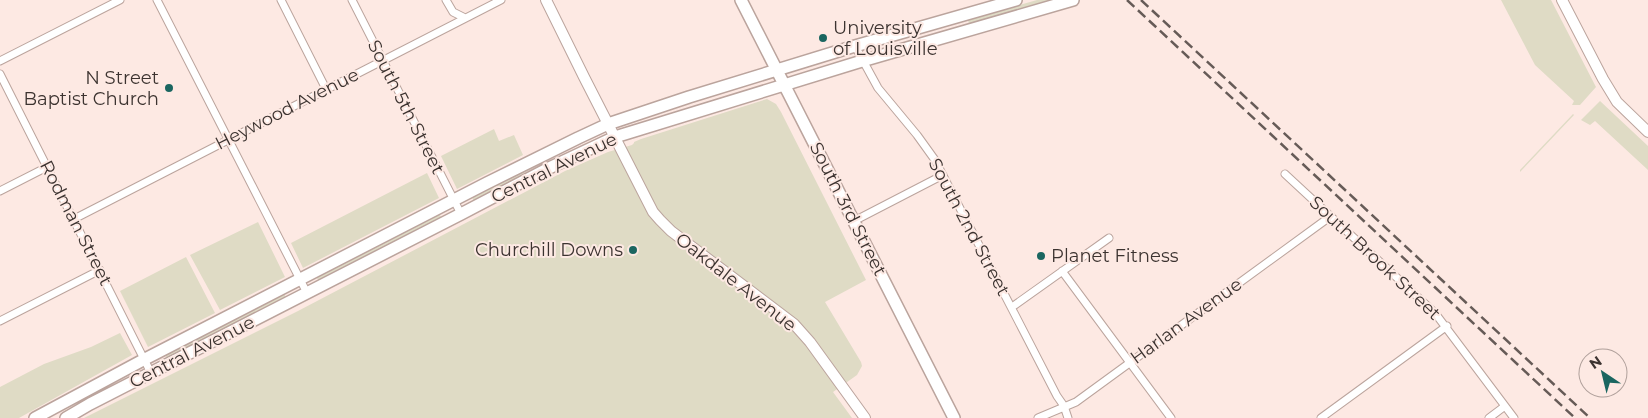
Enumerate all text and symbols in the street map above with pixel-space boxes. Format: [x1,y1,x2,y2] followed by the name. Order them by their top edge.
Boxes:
[833,17,938,60] place label: University of Louisville
[817,32,829,44] marker: University of Louisville
[363,36,449,178] street label: South 5th Street
[212,63,363,155] street label: Heywood Avenue
[23,67,159,110] place label: N Street Baptist Church
[163,82,175,94] marker: N Street Baptist Church
[487,128,621,208] street label: Central Avenue
[805,138,891,280] street label: South 3rd Street
[924,155,1014,299] street label: South 2nd Street
[35,157,117,289] street label: Rodman Street
[1305,191,1445,325] street label: South Brook Street
[671,228,801,336] street label: Oakdale Avenue
[475,239,623,261] place label: Churchill Downs
[627,244,639,256] marker: Churchill Downs
[1051,245,1179,267] place label: Planet Fitness
[1035,250,1047,262] marker: Planet Fitness
[1126,273,1246,369] street label: Harlan Avenue
[126,311,258,393] street label: Central Avenue
[1578,348,1628,398] north arrow
[1586,352,1605,373] text: N

